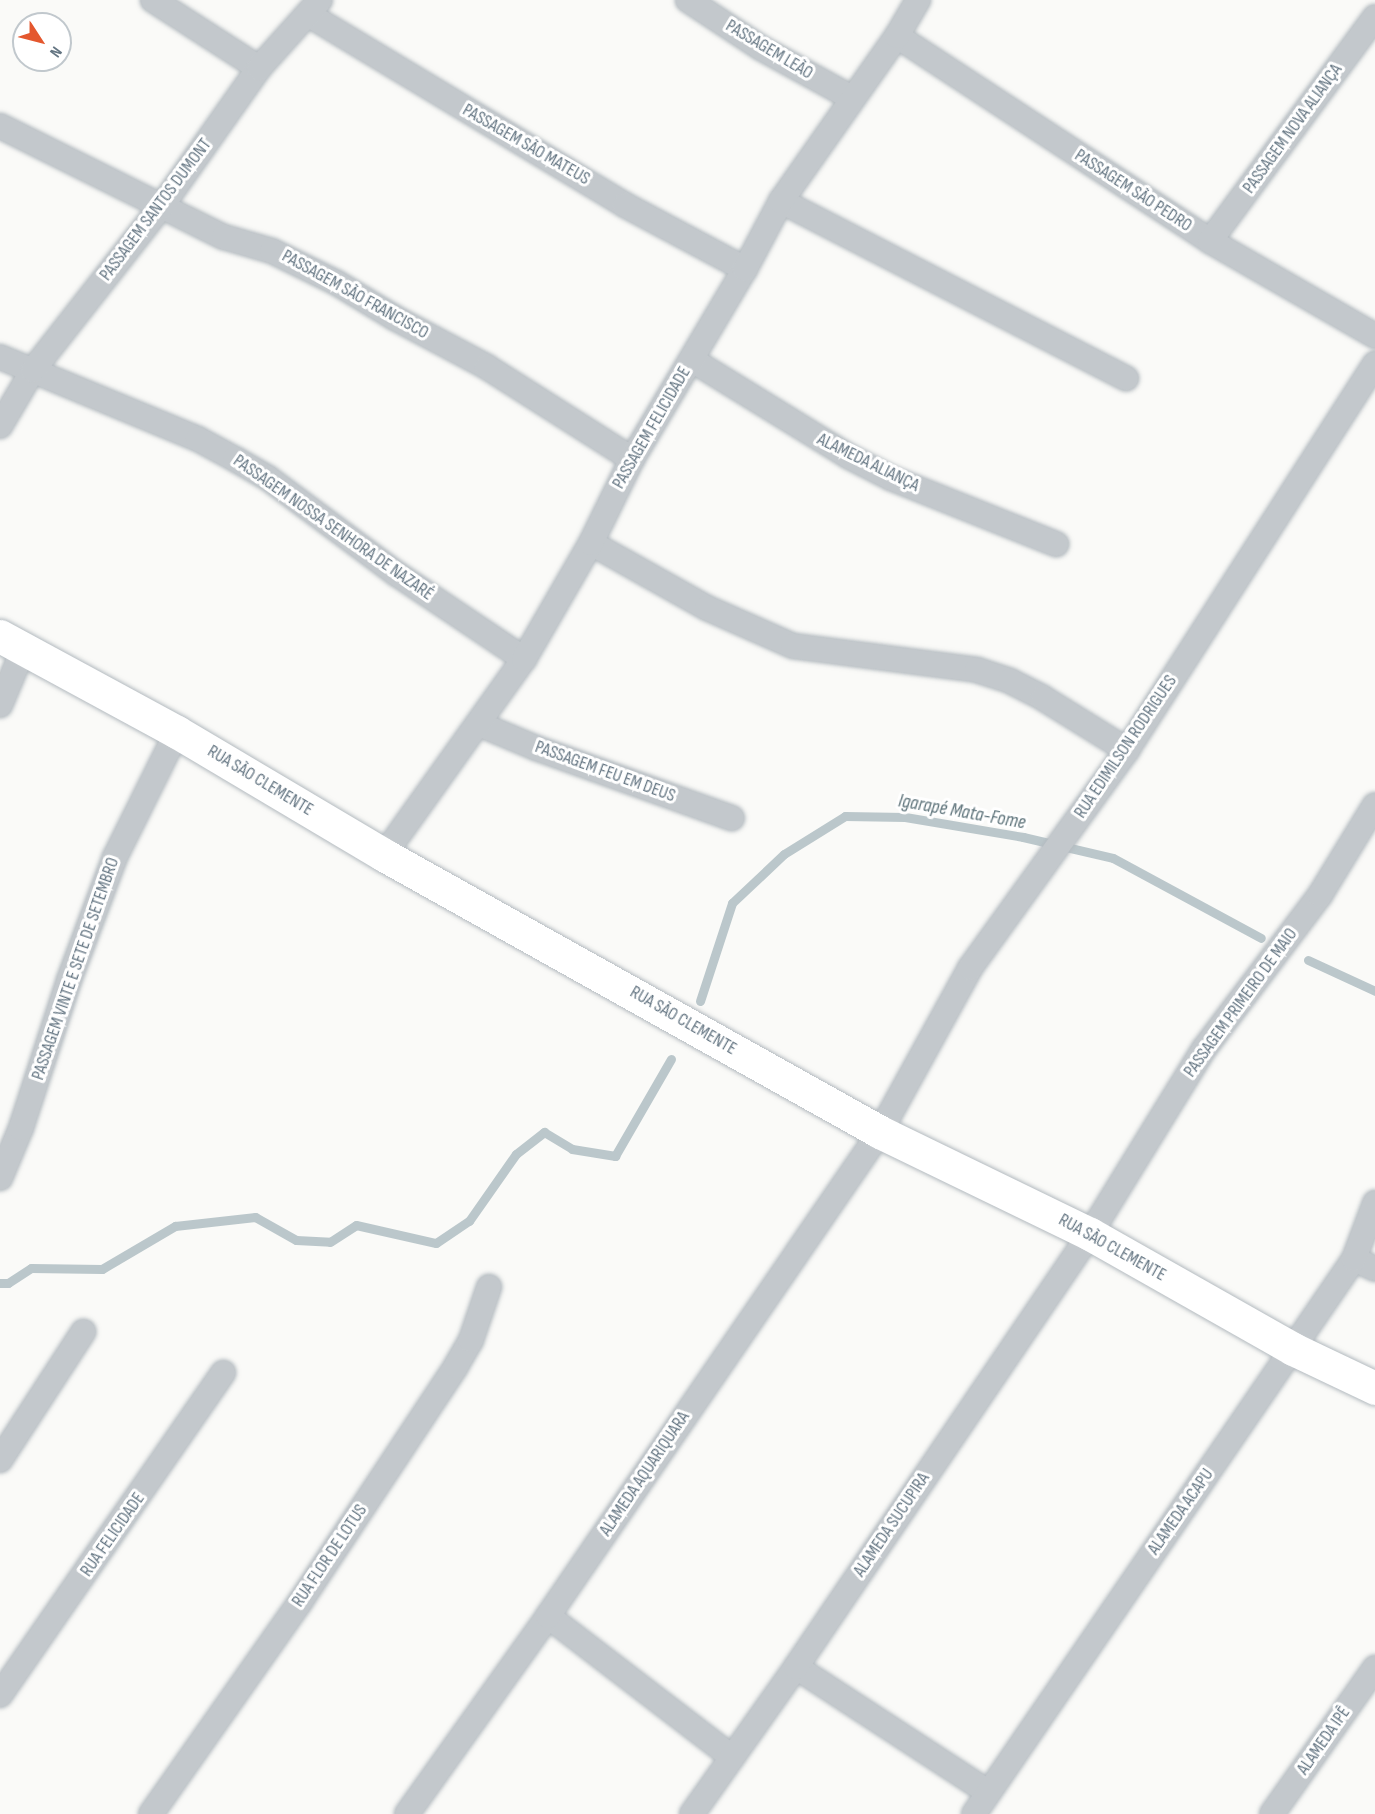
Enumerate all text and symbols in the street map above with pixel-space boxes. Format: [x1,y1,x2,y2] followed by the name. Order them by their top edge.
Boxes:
[12,12,72,72] north arrow
[721,16,817,84] street label: PASSAGEM LEÃO
[45,43,66,61] text: N
[1239,60,1347,198] street label: PASSAGEM NOVA ALIANÇA
[458,100,594,190] street label: PASSAGEM SÃO MATEUS
[96,135,216,285] street label: PASSAGEM SANTOS DUMONT
[1070,145,1196,237] street label: PASSAGEM SÃO PEDRO
[278,246,432,344] street label: PASSAGEM SÃO FRANCISCO
[608,363,696,493] street label: PASSAGEM FELICIDADE
[813,429,923,497] street label: ALAMEDA ALIANÇA
[229,450,437,606] street label: PASSAGEM NOSSA SENHORA DE NAZARÉ
[1070,671,1182,823] street label: RUA EDIMILSON RODRIGUES
[532,737,678,807] street label: PASSAGEM FEU EM DEUS
[203,741,317,821] street label: RUA SÃO CLEMENTE
[896,789,1028,835] water label: Igarapé Mata-Fome
[28,855,124,1083] street label: PASSAGEM VINTE E SETE DE SETEMBRO
[1180,924,1302,1082] street label: PASSAGEM PRIMEIRO DE MAIO
[626,982,740,1060] street label: RUA SÃO CLEMENTE
[1055,1210,1169,1286] street label: RUA SÃO CLEMENTE
[595,1408,695,1540] street label: ALAMEDA AQUARIQUARA
[1143,1465,1219,1559] street label: ALAMEDA ACAPU
[849,1469,935,1581] street label: ALAMEDA SUCUPIRA
[76,1489,150,1581] street label: RUA FELICIDADE
[288,1501,372,1611] street label: RUA FLOR DE LOTUS
[1293,1703,1355,1779] street label: ALAMEDA IPÊ

